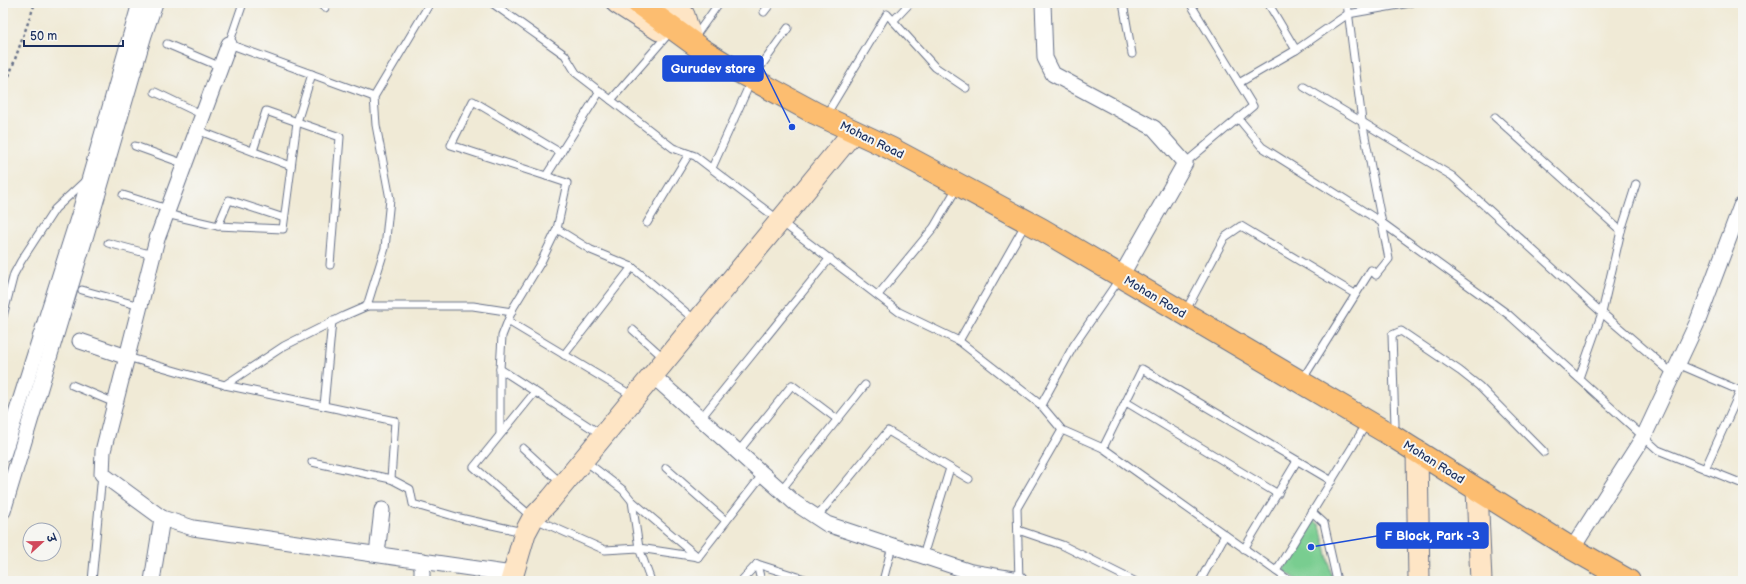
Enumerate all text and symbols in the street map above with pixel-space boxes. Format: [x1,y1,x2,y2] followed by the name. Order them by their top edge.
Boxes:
[24,22,123,48] scale bar
[30,29,57,44] text: 50 m
[663,56,763,81] callout: Gurudev store
[671,61,756,77] text: Gurudev store
[837,118,906,163] street label: Mohan Road
[1121,273,1189,322] street label: Mohan Road
[1400,438,1467,487] street label: Mohan Road
[22,522,62,562] north arrow
[1377,523,1488,548] callout: F Block, Park -3
[1385,528,1480,544] text: F Block, Park -3
[43,532,59,546] text: उ

